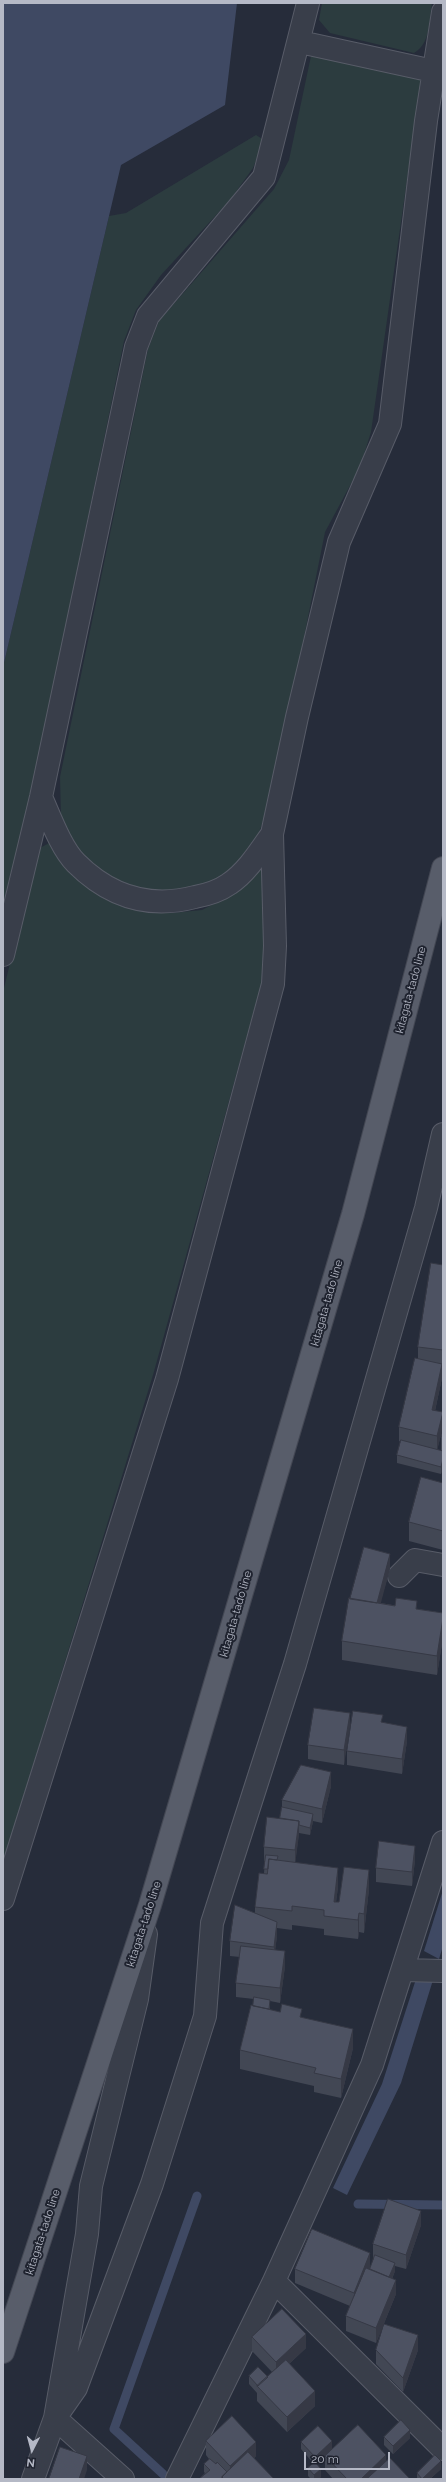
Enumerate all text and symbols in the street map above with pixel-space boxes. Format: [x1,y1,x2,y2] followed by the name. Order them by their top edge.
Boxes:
[393,945,429,1035] street label: kitagata-tado line
[308,1258,346,1348] street label: kitagata-tado line
[217,1569,255,1659] street label: kitagata-tado line
[124,1880,164,1968] street label: kitagata-tado line
[23,2188,63,2276] street label: kitagata-tado line
[12,2430,52,2470] north arrow
[306,2444,392,2470] scale bar
[311,2452,339,2466] text: 20 m
[26,2456,36,2469] text: N

